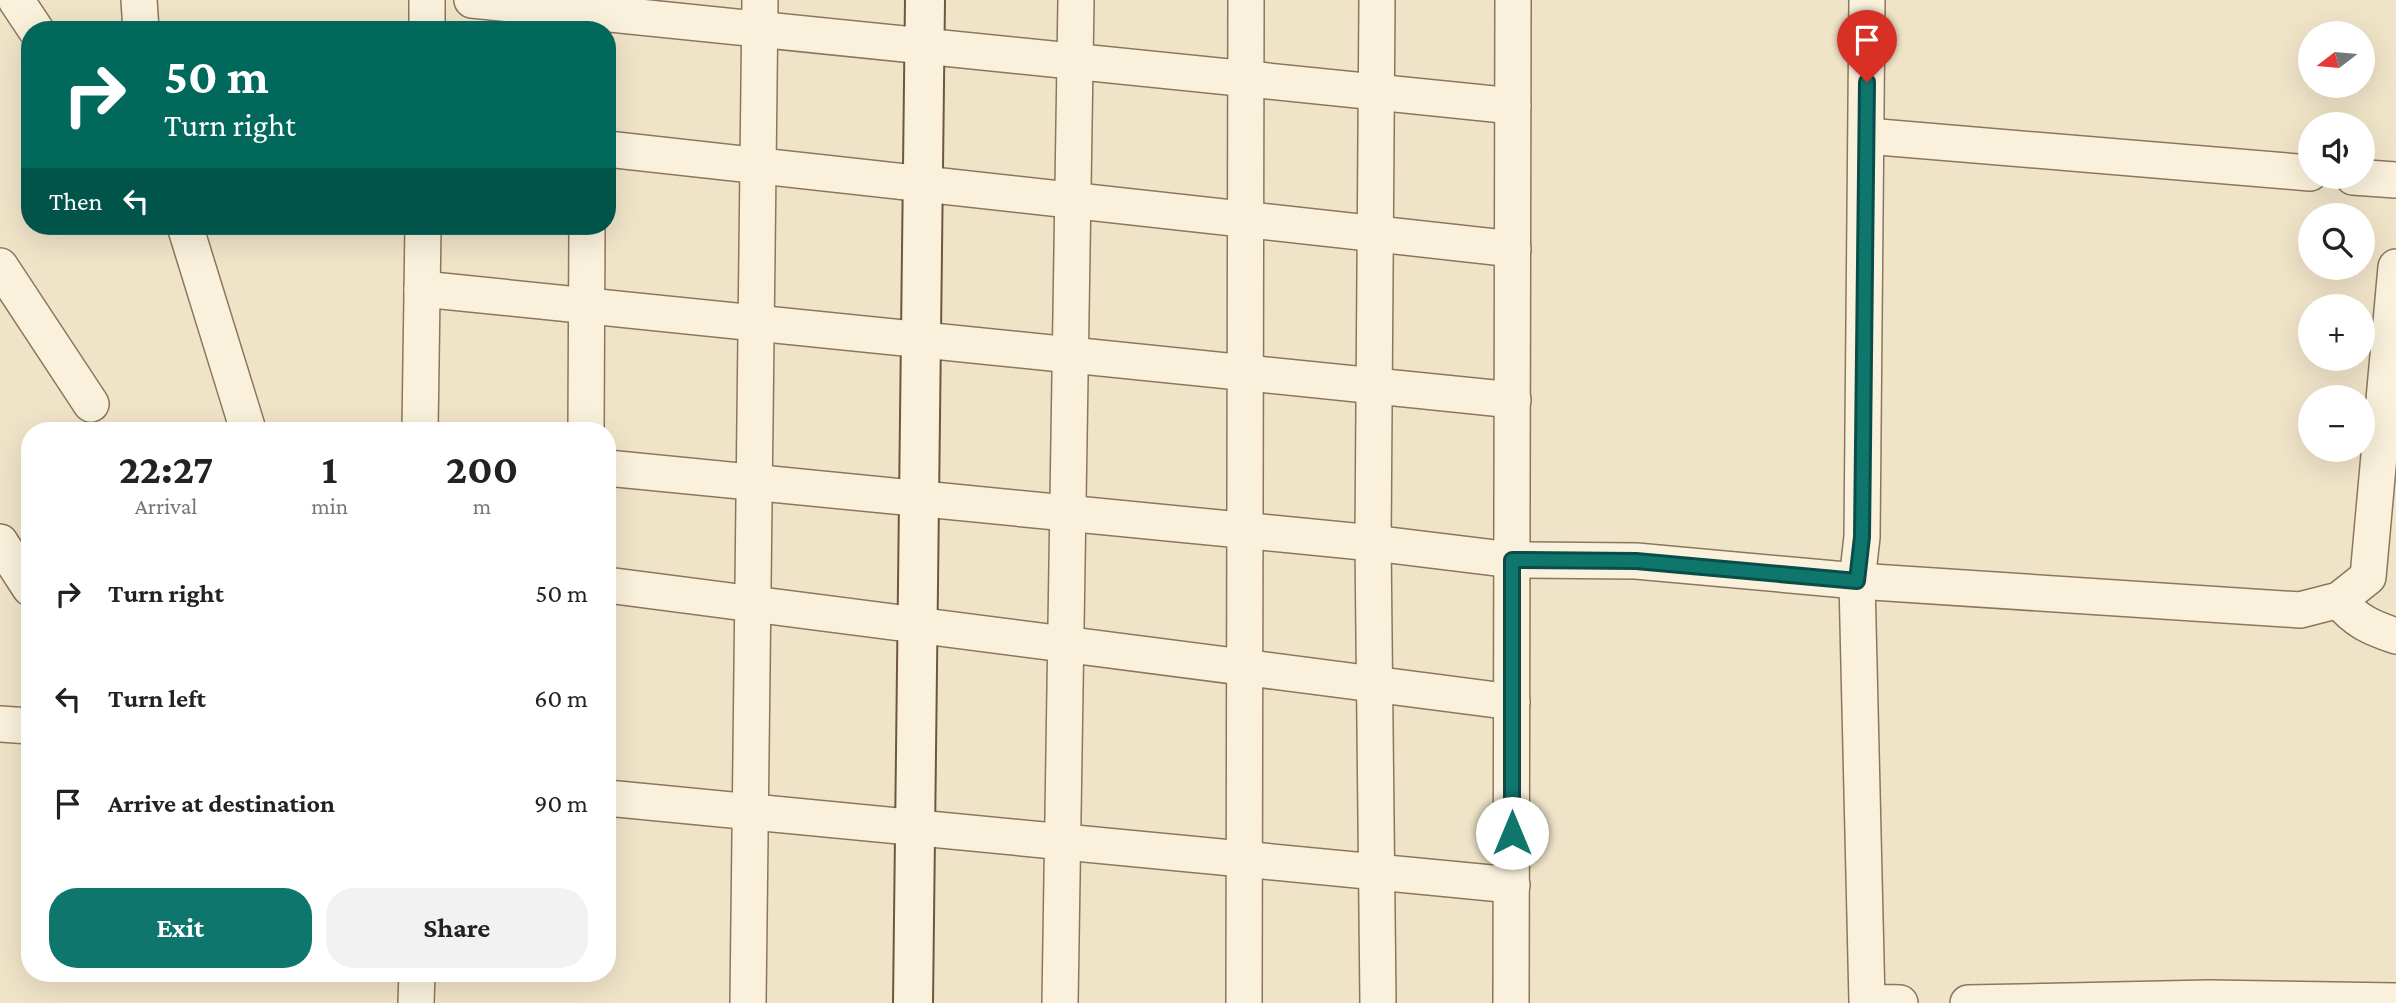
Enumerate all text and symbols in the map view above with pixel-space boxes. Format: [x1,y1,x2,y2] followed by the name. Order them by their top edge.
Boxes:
[1837,10,1897,82] pin
[1848,21,1886,59] icon: arrive
[2298,21,2375,98] north arrow
[2298,21,2375,462] map controls
[49,49,140,140] icon: right
[164,49,269,104] text: 50 m
[164,107,296,143] text: Turn right
[2298,112,2375,189] button: sound
[117,182,155,220] icon: left
[49,187,103,216] text: Then
[2298,203,2375,280] button: search
[2298,294,2375,371] button: +
[2298,385,2375,462] button: −
[119,445,213,492] text: 22:27
[322,445,337,492] text: 1
[446,445,518,492] text: 200
[135,493,197,519] text: Arrival
[311,493,348,519] text: min
[473,493,491,519] text: m
[49,575,87,613] icon: right
[108,579,224,608] text: Turn right
[535,579,588,608] text: 50 m
[49,680,87,718] icon: left
[108,684,206,713] text: Turn left
[534,684,588,713] text: 60 m
[49,785,87,823] icon: arrive
[108,789,335,818] text: Arrive at destination
[534,789,588,818] text: 90 m
[1475,796,1549,870] position arrow
[49,888,312,968] button: Exit
[326,888,588,968] button: Share

